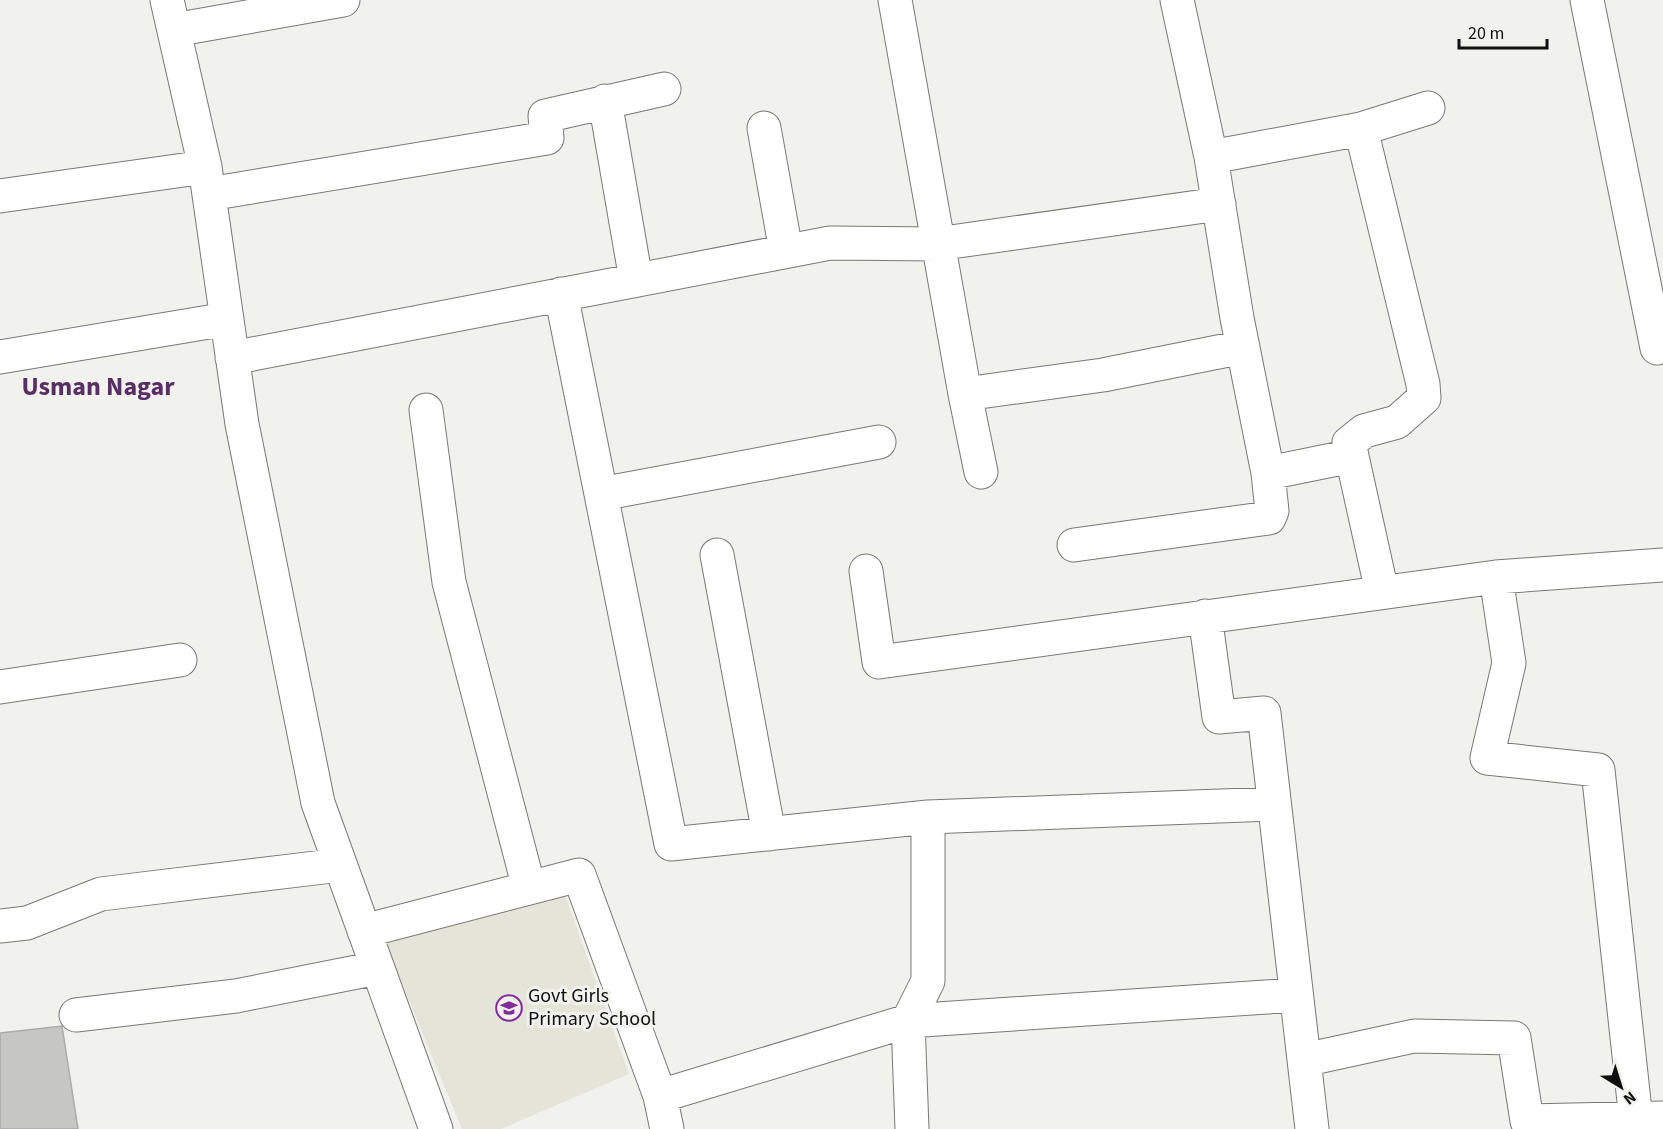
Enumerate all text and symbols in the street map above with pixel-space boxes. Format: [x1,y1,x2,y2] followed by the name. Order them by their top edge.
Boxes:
[1459,12,1548,50] scale bar
[1468,21,1504,46] text: 20 m
[21,368,175,405] district label: Usman Nagar
[528,982,656,1033] place label: Govt Girls Primary School
[494,993,524,1023] school or university icon: Govt Girls Primary School
[1591,1057,1651,1117] north arrow
[1619,1086,1641,1110] text: N

